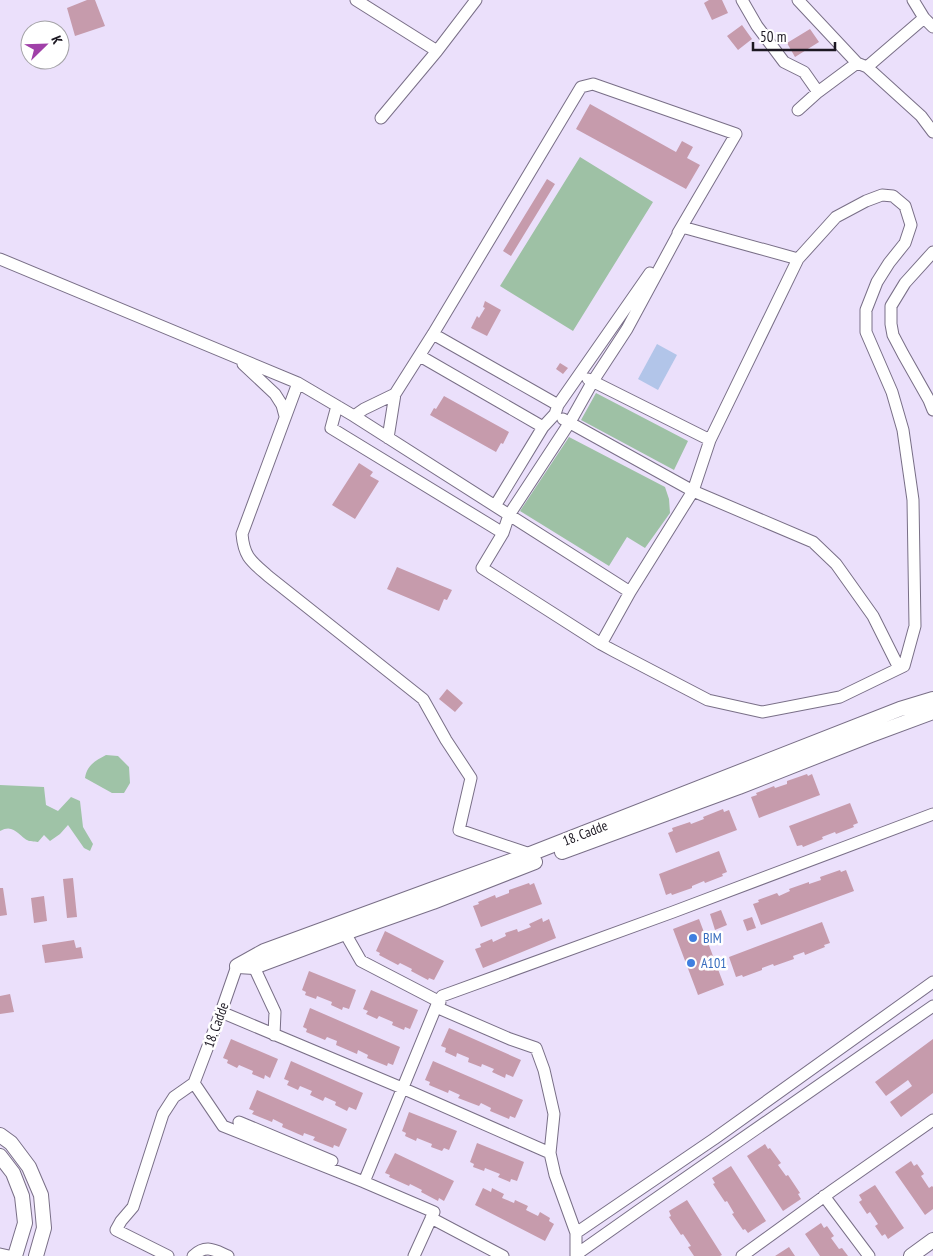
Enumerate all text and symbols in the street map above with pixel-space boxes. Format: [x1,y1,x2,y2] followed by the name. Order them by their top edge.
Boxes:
[20,20,70,70] north arrow
[753,20,836,52] scale bar
[760,27,786,46] text: 50 m
[47,33,67,47] text: K
[560,816,610,850] street label: 18. Cadde
[703,929,722,947] place label: BIM
[687,932,699,944] marker: BIM
[701,954,727,972] place label: A101
[685,957,697,969] marker: A101
[200,1000,233,1050] street label: 18. Cadde

